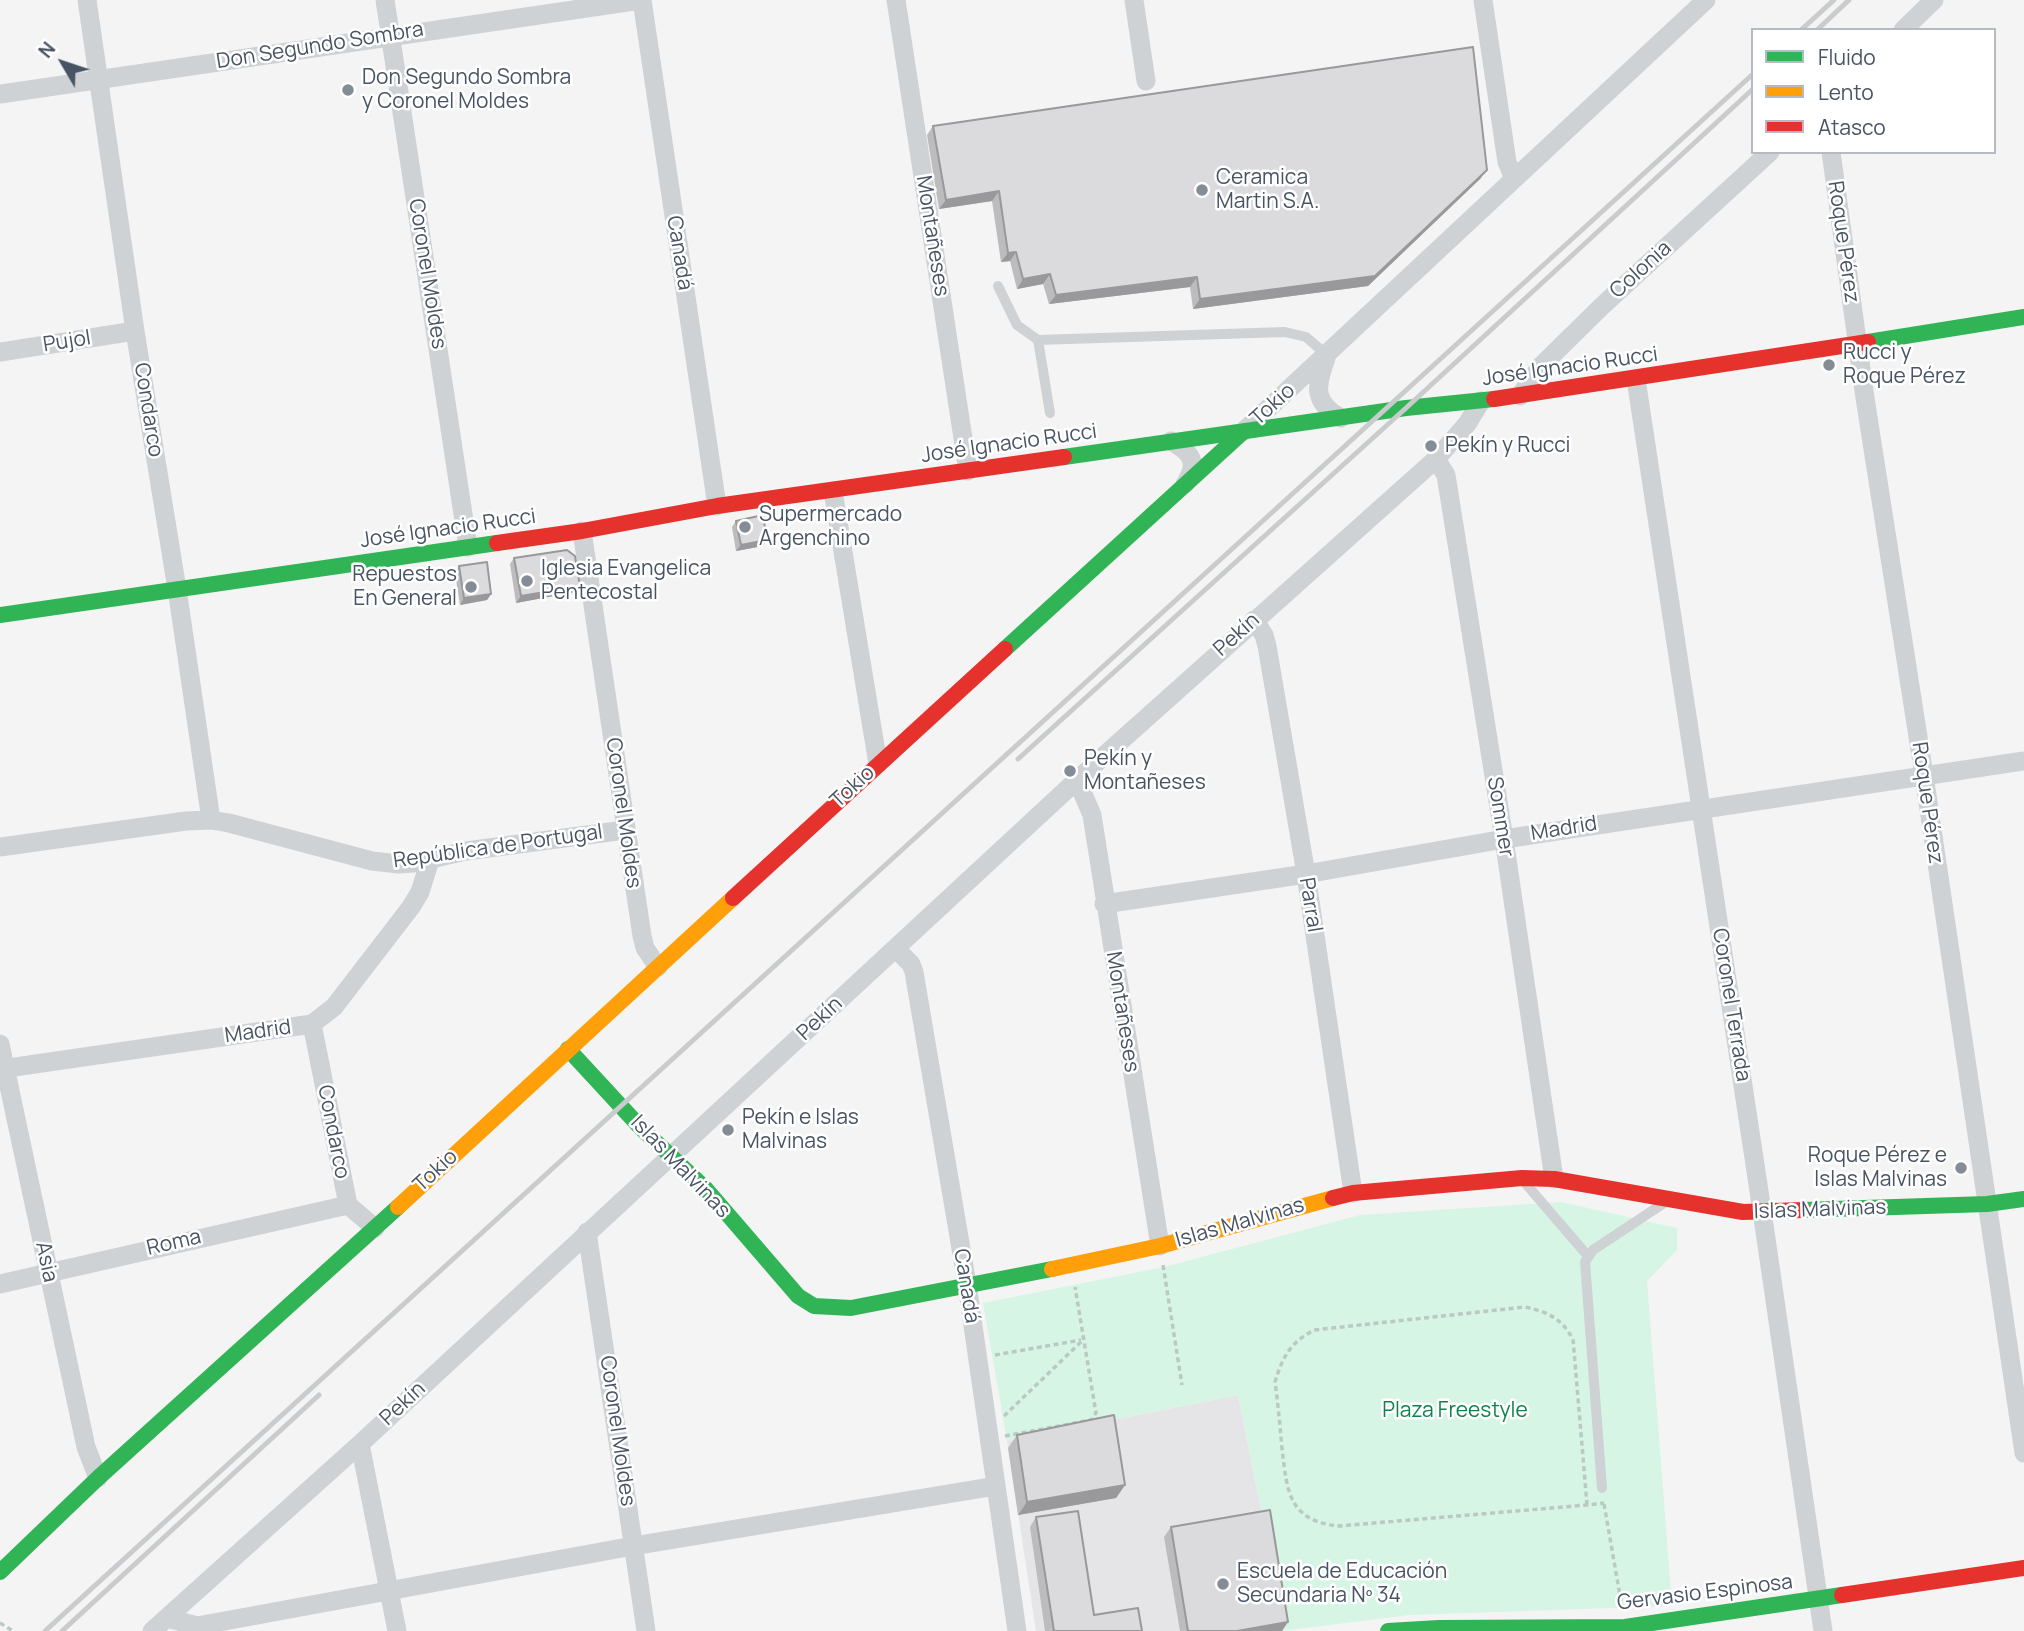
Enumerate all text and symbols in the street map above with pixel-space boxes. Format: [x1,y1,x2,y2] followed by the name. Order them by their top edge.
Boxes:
[215,17,425,75] street label: Don Segundo Sombra
[28,28,98,98] north arrow
[1751,28,1996,154] legend
[32,36,61,63] text: N
[1818,43,1876,71] text: Fluido
[362,65,571,115] place label: Don Segundo Sombra y Coronel Moldes
[1818,78,1874,106] text: Lento
[340,82,356,98] marker: Don Segundo Sombra y Coronel Moldes
[1818,113,1886,141] text: Atasco
[1216,165,1319,215] place label: Ceramica Martin S.A.
[910,174,954,298] street label: Montañeses
[1822,179,1864,305] street label: Roque Pérez
[1194,182,1210,198] marker: Ceramica Martin S.A.
[403,197,451,351] street label: Coronel Moldes
[661,214,697,292] street label: Canadá
[1605,236,1677,304] street label: Colonia
[41,326,93,358] street label: Pujol
[1843,340,1966,390] place label: Rucci y Roque Pérez
[1481,342,1659,392] street label: José Ignacio Rucci
[1821,357,1837,373] marker: Rucci y Roque Pérez
[128,361,168,459] street label: Condarco
[1246,379,1300,431] street label: Tokio
[920,419,1098,469] street label: José Ignacio Rucci
[1445,433,1570,459] place label: Pekín y Rucci
[1423,438,1439,454] marker: Pekín y Rucci
[759,502,902,552] place label: Supermercado Argenchino
[359,504,537,554] street label: José Ignacio Rucci
[737,519,753,535] marker: Supermercado Argenchino
[541,556,711,606] place label: Iglesia Evangelica Pentecostal
[352,562,457,612] place label: Repuestos En General
[519,573,535,589] marker: Iglesia Evangelica Pentecostal
[463,579,479,595] marker: Repuestos En General
[1209,608,1265,662] street label: Pekín
[600,736,646,890] street label: Coronel Moldes
[1906,740,1948,866] street label: Roque Pérez
[1084,746,1206,796] place label: Pekín y Montañeses
[826,760,880,814] street label: Tokio
[1062,763,1078,779] marker: Pekín y Montañeses
[1481,775,1519,859] street label: Sommer
[1529,811,1599,847] street label: Madrid
[392,820,604,874] street label: República de Portugal
[1293,876,1327,934] street label: Parral
[1706,927,1756,1083] street label: Coronel Terrada
[1100,950,1144,1074] street label: Montañeses
[792,992,848,1046] street label: Pekín
[223,1015,293,1049] street label: Madrid
[312,1083,354,1181] street label: Condarco
[742,1105,859,1155] place label: Pekín e Islas Malvinas
[625,1111,735,1223] street label: Islas Malvinas
[720,1122,736,1138] marker: Pekín e Islas Malvinas
[1808,1143,1947,1193] place label: Roque Pérez e Islas Malvinas
[409,1144,463,1198] street label: Tokio
[1953,1160,1969,1176] marker: Roque Pérez e Islas Malvinas
[1173,1193,1307,1253] street label: Islas Malvinas
[1753,1195,1887,1225] street label: Islas Malvinas
[144,1225,204,1261] street label: Roma
[29,1239,63,1285] street label: Asia
[948,1247,984,1325] street label: Canadá
[594,1354,640,1508] street label: Coronel Moldes
[375,1377,431,1431] street label: Pekín
[1382,1398,1528,1424] park label: Plaza Freestyle
[1237,1559,1447,1609] place label: Escuela de Educación Secundaria Nº 34
[1616,1570,1794,1616] street label: Gervasio Espinosa
[1215,1576,1231,1592] marker: Escuela de Educación Secundaria Nº 34

